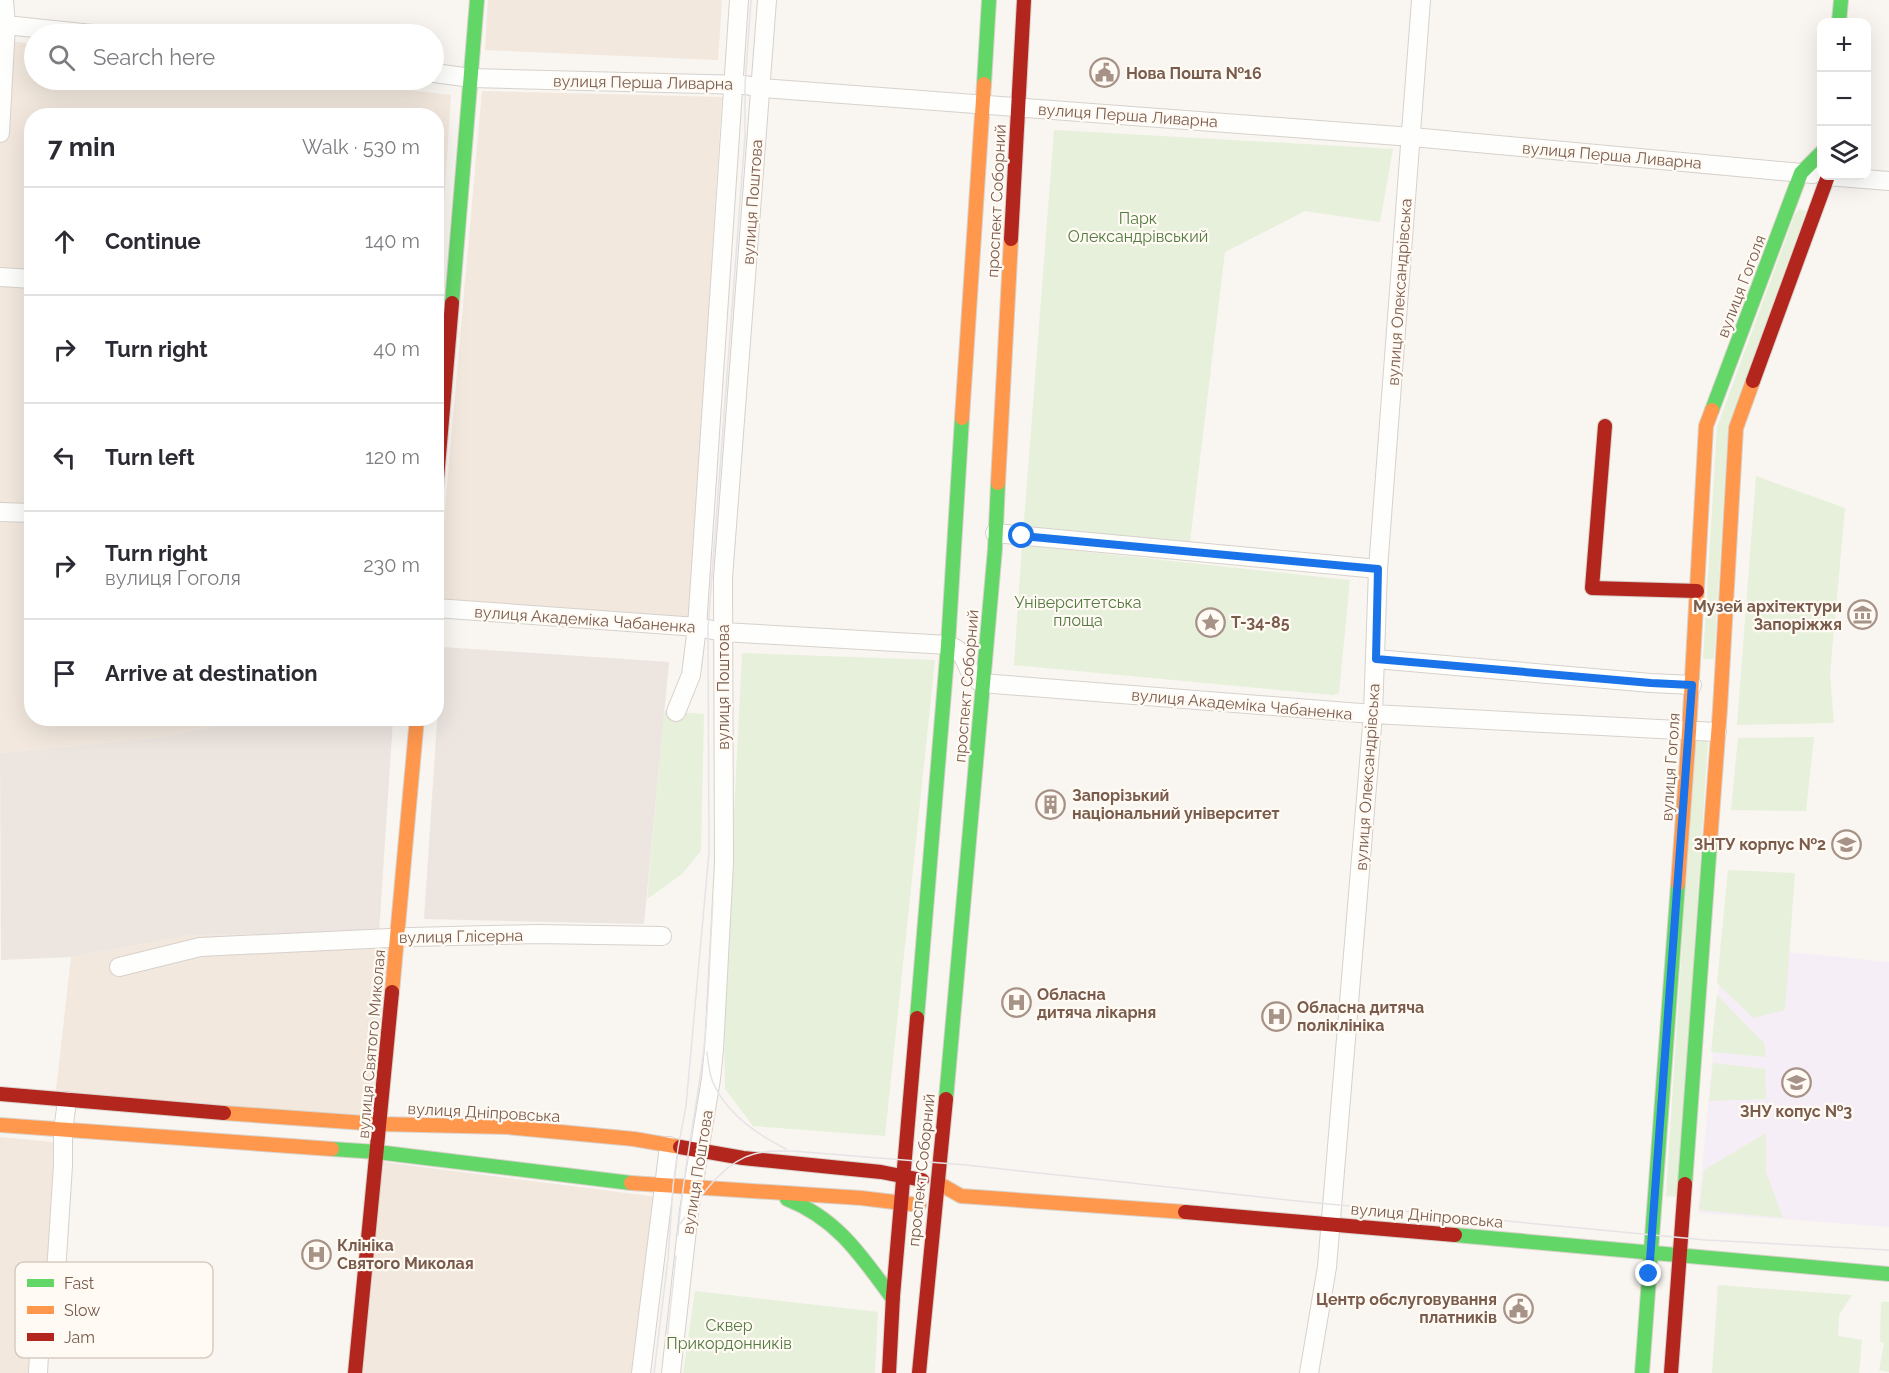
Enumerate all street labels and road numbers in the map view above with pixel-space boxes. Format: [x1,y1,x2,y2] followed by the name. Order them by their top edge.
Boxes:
[553,71,733,94] street label: вулиця Перша Ливарна
[1037,100,1218,131] street label: вулиця Перша Ливарна
[983,124,1010,278] street label: проспект Соборний
[1521,138,1702,173] street label: вулиця Перша Ливарна
[739,139,766,265] street label: вулиця Поштова
[1383,198,1416,386] street label: вулиця Олександрівська
[1713,232,1770,340] street label: вулиця Гоголя
[474,602,696,637] street label: вулиця Академіка Чабаненка
[950,609,983,763] street label: проспект Соборний
[714,624,733,750] street label: вулиця Поштова
[1351,683,1384,871] street label: вулиця Олександрівська
[1131,685,1353,724] street label: вулиця Академіка Чабаненка
[1657,712,1684,822] street label: вулиця Гоголя
[399,926,523,947] street label: вулиця Глісерна
[354,949,389,1139] street label: вулиця Святого Миколая
[904,1093,939,1247] street label: проспект Соборний
[407,1099,561,1126] street label: вулиця Дніпровська
[678,1109,717,1236] street label: вулиця Поштова
[1350,1199,1504,1232] street label: вулиця Дніпровська

